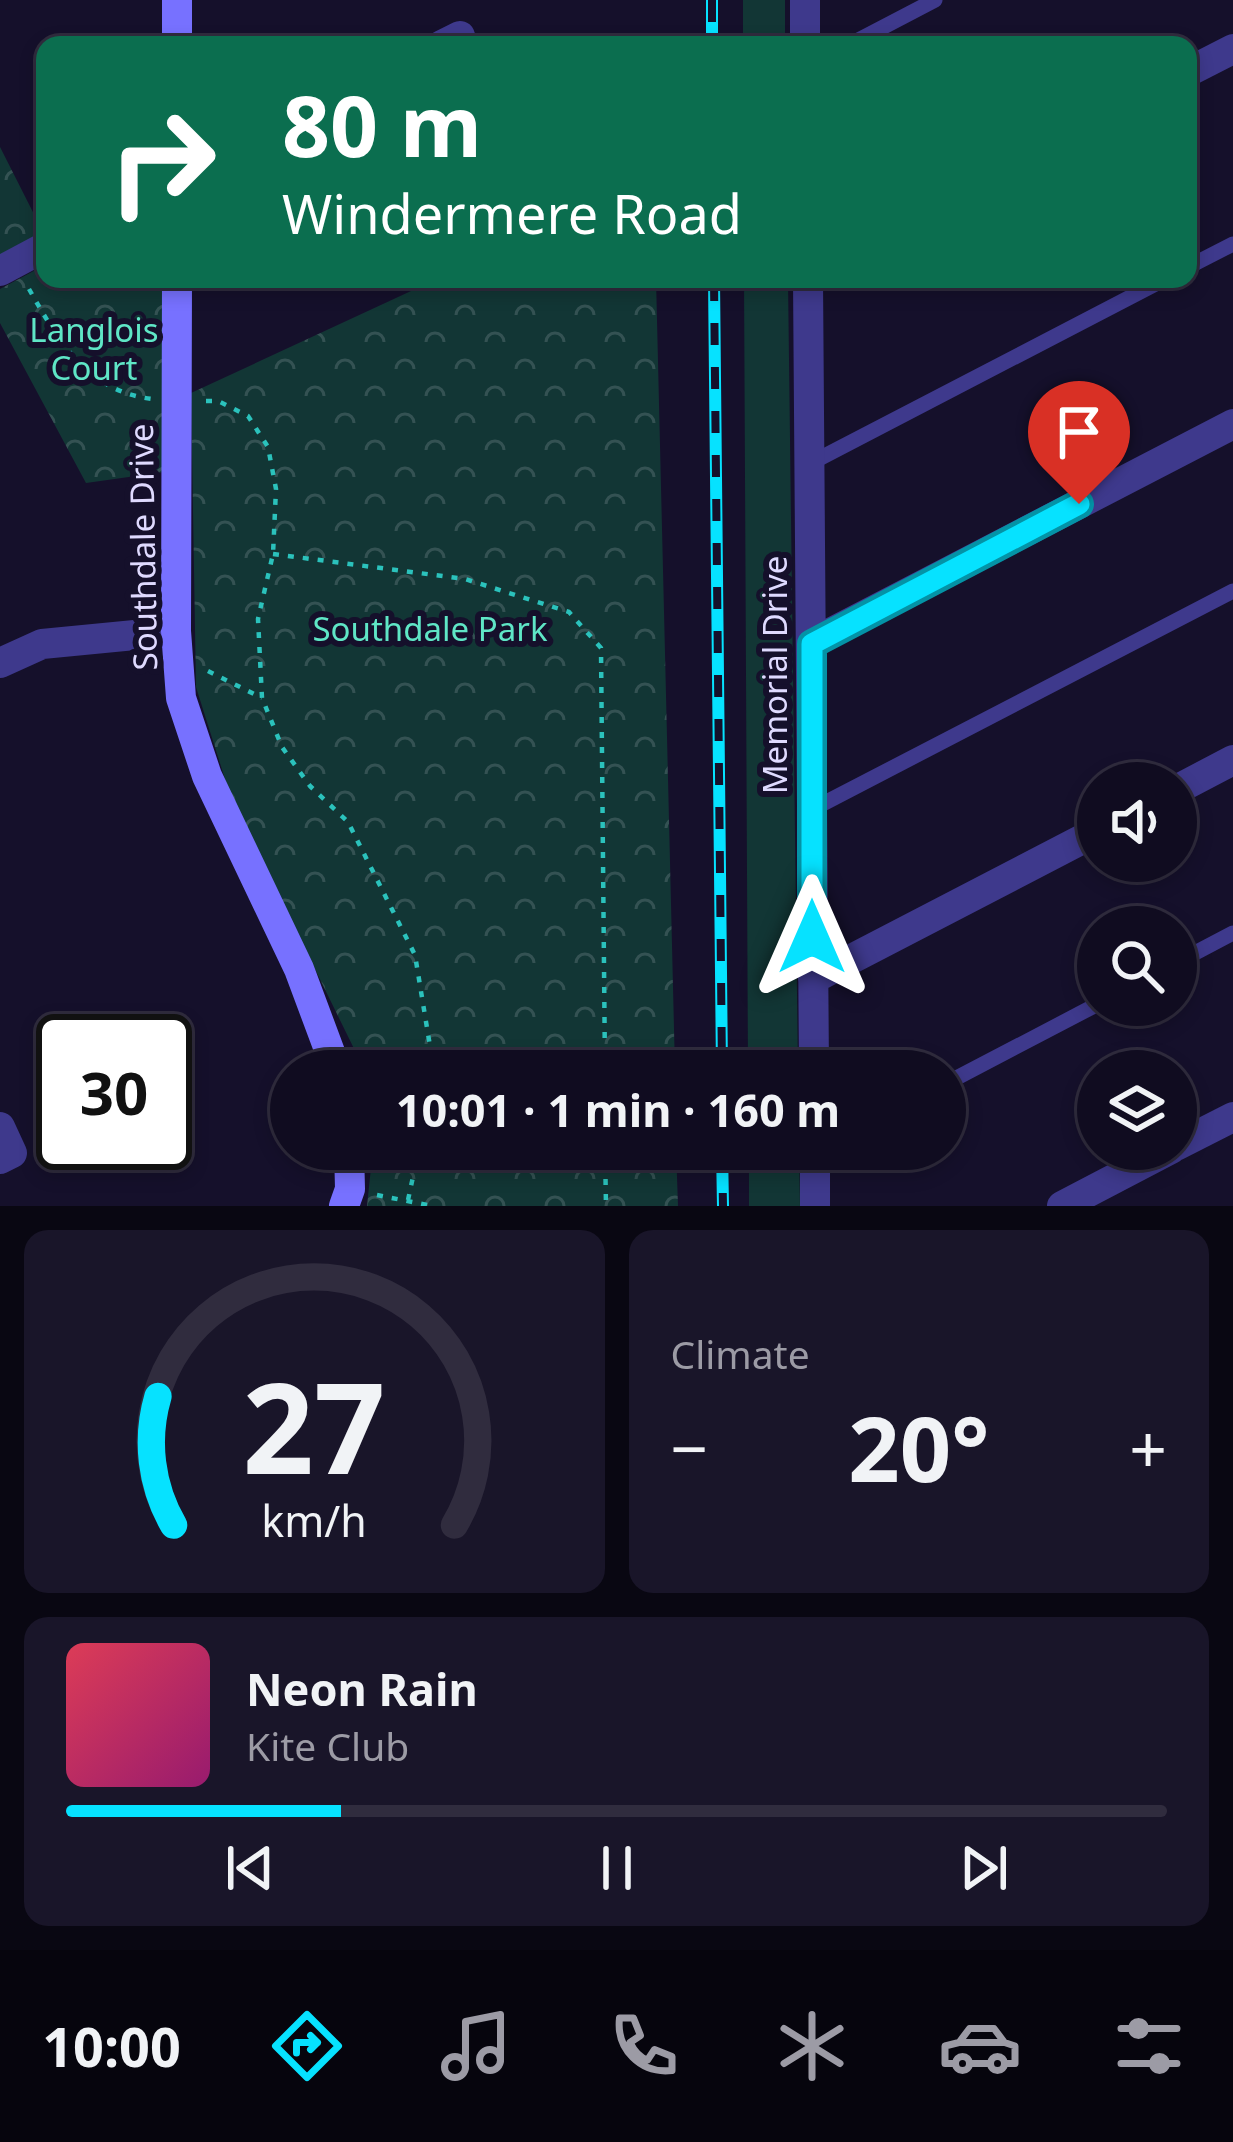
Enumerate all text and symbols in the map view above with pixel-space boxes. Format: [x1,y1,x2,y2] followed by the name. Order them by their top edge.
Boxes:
[282,67,482,182] text: 80 m
[84,84,240,240] icon: right
[282,176,742,250] text: Windermere Road
[29,307,159,390] park label: Langlois Court
[1028,381,1130,504] pin
[1046,399,1112,465] icon: arrive
[118,423,167,671] street label: Southdale Drive
[752,556,797,794] street label: Memorial Drive
[312,606,548,651] park label: Southdale Park
[1077,762,1197,1170] map controls
[1077,762,1197,882] button: sound
[749,874,875,1000] position arrow
[1077,906,1197,1026] button: search
[36,1014,192,1170] speed limit sign: 30
[1077,1050,1197,1170] button: layers
[396,1079,840,1140] text: 10:01 · 1 min · 160 m
[671,1327,810,1380] text: Climate
[243,1341,386,1511] text: 27
[848,1386,989,1508] text: 20°
[671,1402,708,1492] text: −
[1129,1402,1167,1492] text: +
[262,1490,367,1549] text: km/h
[246,1658,478,1719] text: Neon Rain
[246,1719,409,1772] text: Kite Club
[217,1835,283,1901] icon: previous
[584,1835,650,1901] icon: pause
[951,1835,1017,1901] icon: next
[265,2004,349,2088] icon: directions
[434,2004,518,2088] icon: music
[602,2004,686,2088] icon: phone
[770,2004,854,2088] icon: climate
[938,2004,1022,2088] icon: car
[1107,2004,1191,2088] icon: filters
[42,2009,181,2083] text: 10:00

